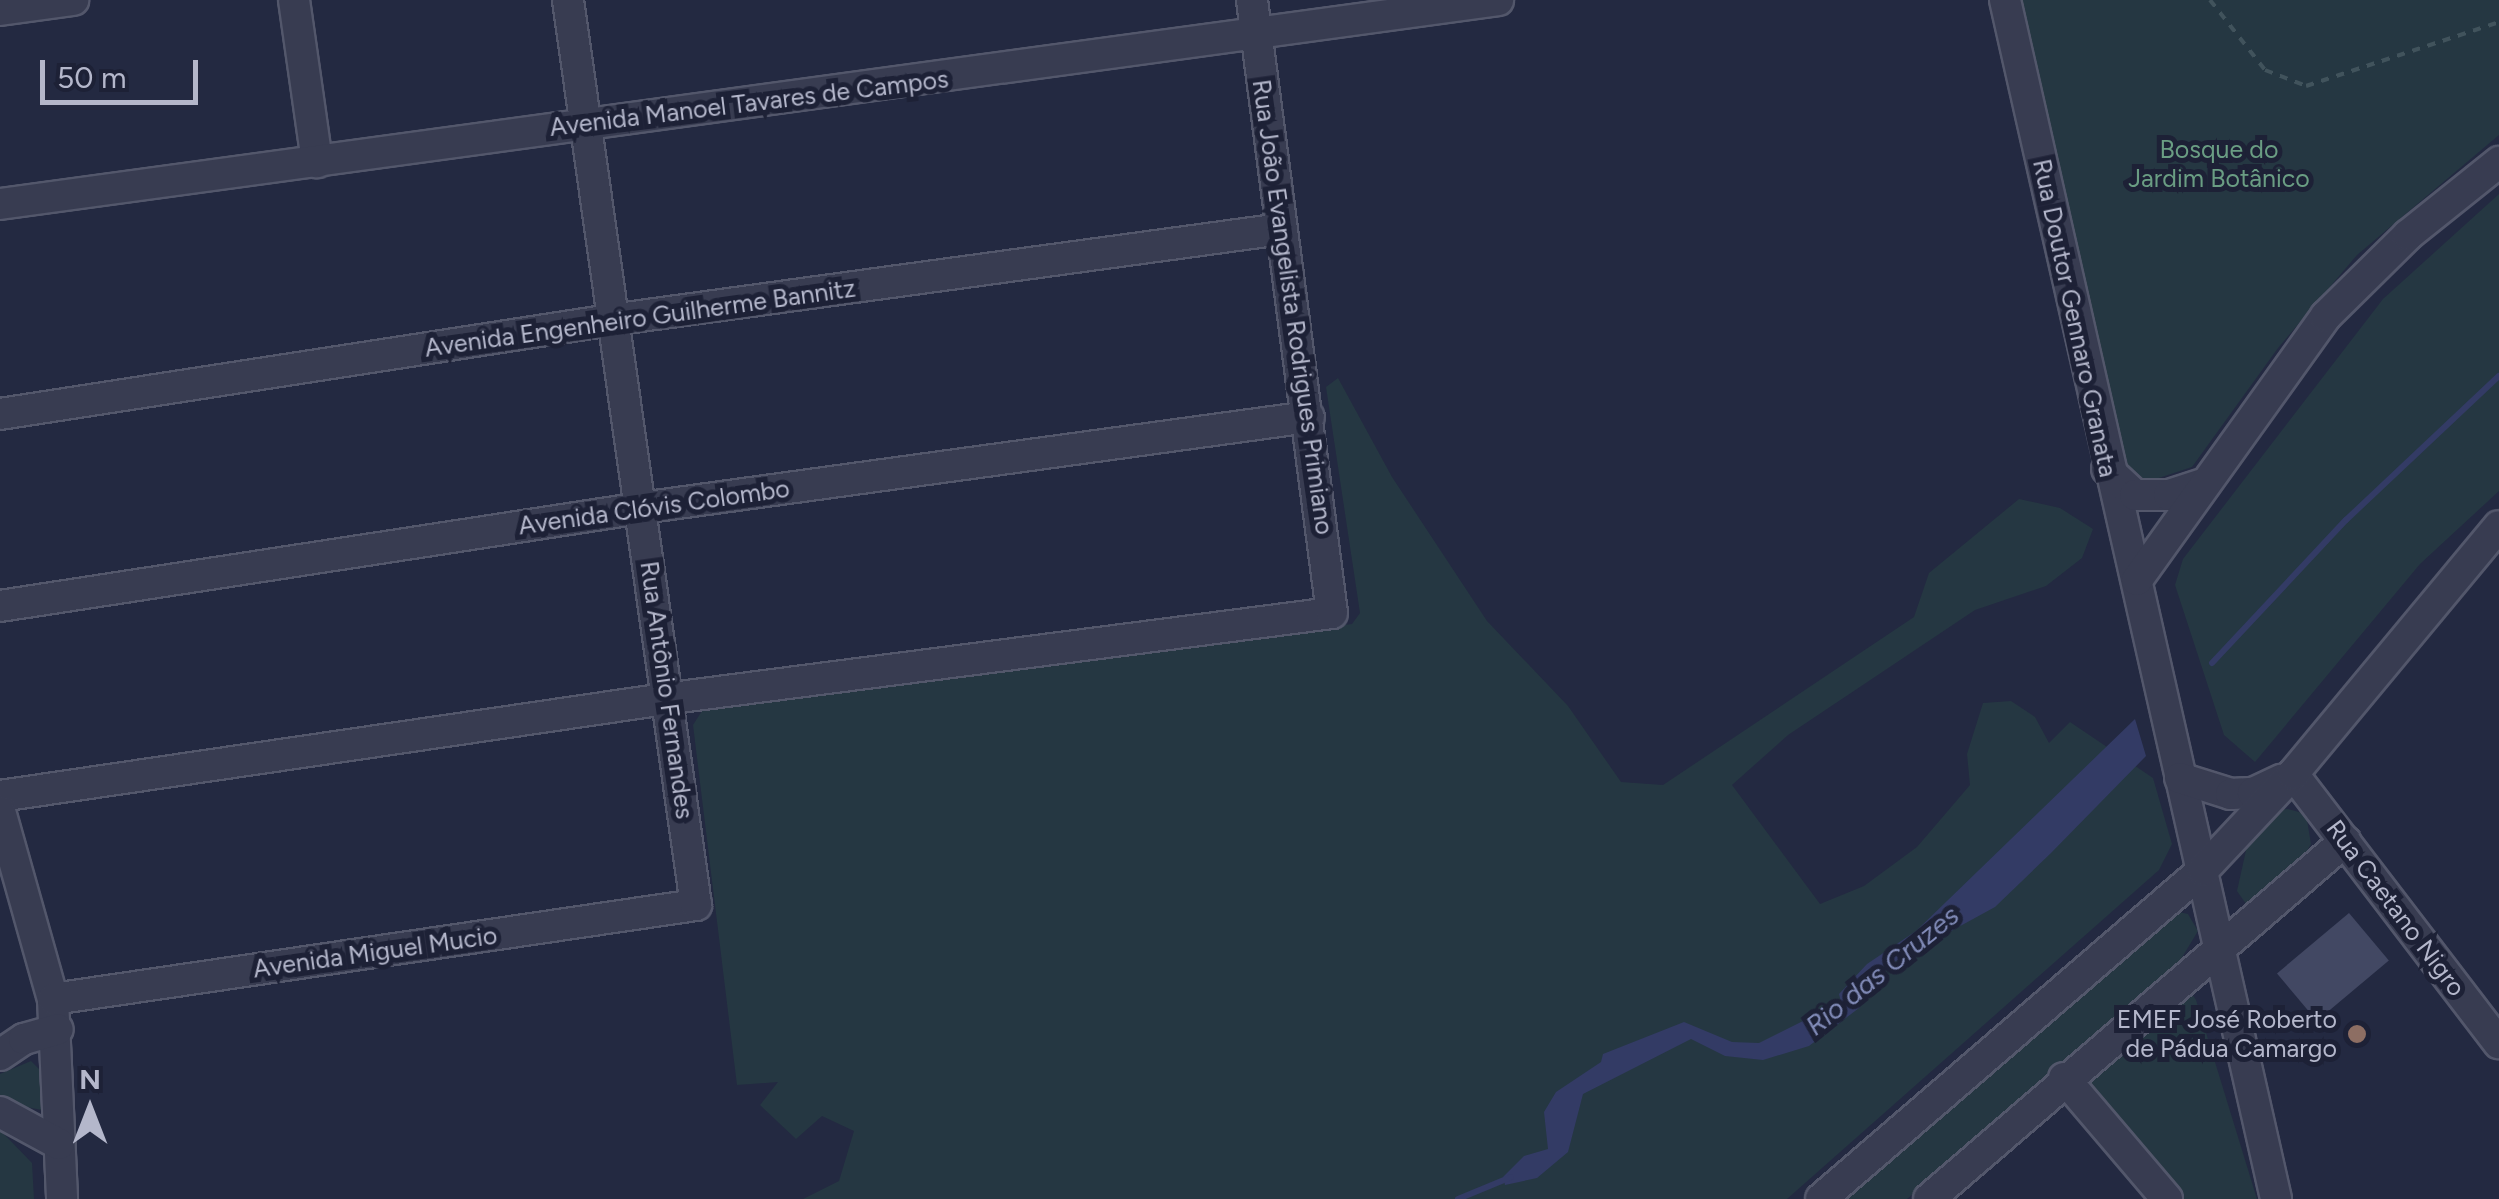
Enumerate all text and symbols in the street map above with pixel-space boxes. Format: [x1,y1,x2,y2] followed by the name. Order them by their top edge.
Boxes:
[45,40,202,102] scale bar
[57,59,126,96] text: 50 m
[548,64,950,142] street label: Avenida Manoel Tavares de Campos
[1246,78,1340,536] street label: Rua João Evangelista Rodrigues Primiano
[2128,135,2310,194] park label: Bosque do Jardim Botânico
[2027,156,2123,480] street label: Rua Doutor Gennaro Granata
[423,273,857,363] street label: Avenida Engenheiro Guilherme Bannitz
[516,473,792,541] street label: Avenida Clóvis Colombo
[634,559,700,821] street label: Rua Antônio Fernandes
[2320,814,2472,1002] street label: Rua Caetano Nigro
[1798,898,1966,1042] water label: Rio das Cruzes
[251,920,499,984] street label: Avenida Miguel Mucio
[2117,1005,2337,1064] place label: EMEF José Roberto de Pádua Camargo
[2346,1023,2368,1045] marker: EMEF José Roberto de Pádua Camargo
[40,1059,140,1159] north arrow
[79,1062,101,1096] text: N

